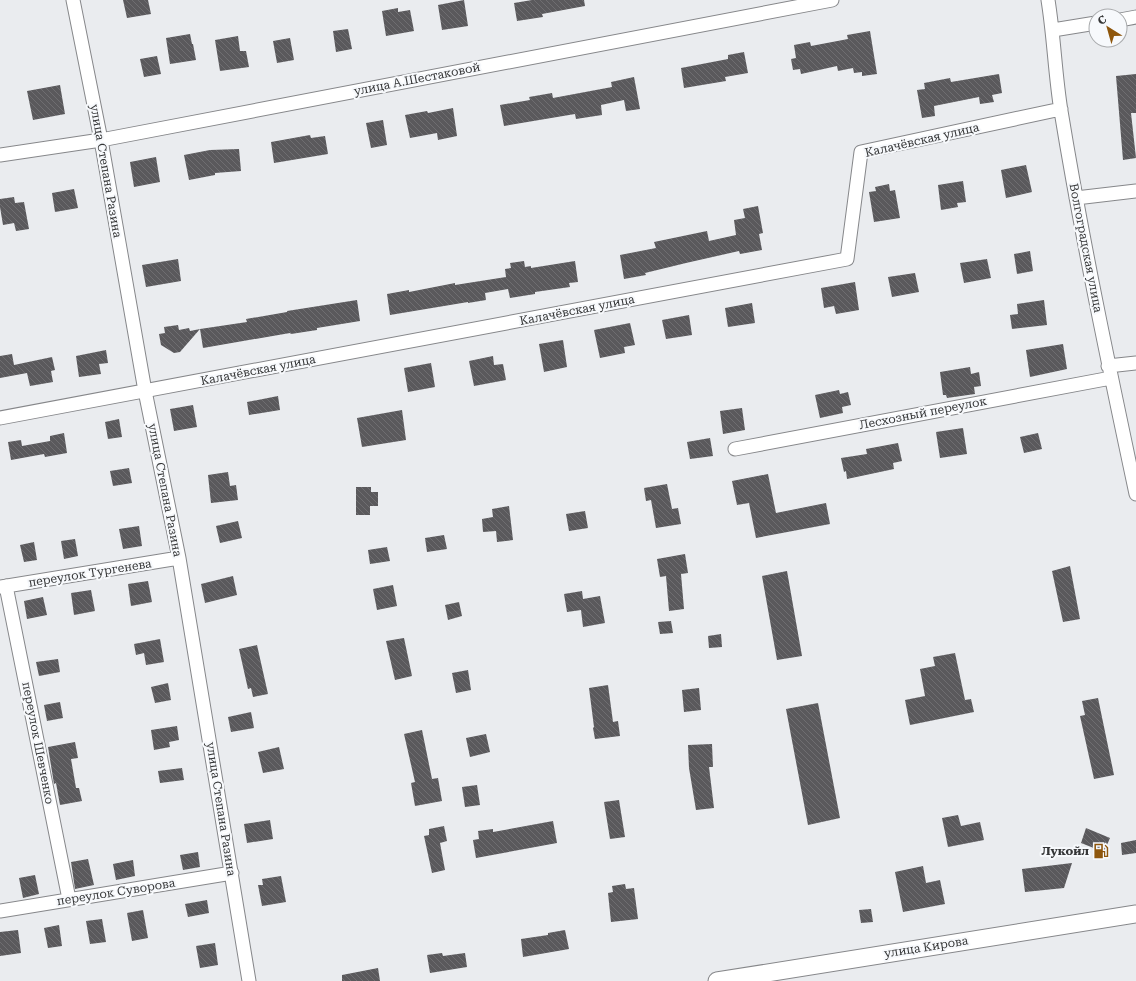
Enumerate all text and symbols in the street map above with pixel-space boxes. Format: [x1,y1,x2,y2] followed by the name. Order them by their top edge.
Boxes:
[1088,8,1128,48] north arrow
[1095,13,1110,28] text: С
[353,60,481,98] street label: улица А.Шестаковой
[87,103,125,239] street label: улица Степана Разина
[863,120,981,160] street label: Калачёвская улица
[1067,182,1105,314] street label: Волгоградская улица
[518,292,636,328] street label: Калачёвская улица
[199,352,317,388] street label: Калачёвская улица
[858,394,988,432] street label: Лесхозный переулок
[145,422,185,558] street label: улица Степана Разина
[28,556,153,590] street label: переулок Тургенева
[19,681,57,805] street label: переулок Шевченко
[203,741,239,878] street label: улица Степана Разина
[1092,842,1110,860] fuel station icon: Лукойл
[1041,844,1090,858] place label: Лукойл
[56,876,177,908] street label: переулок Суворова
[883,933,970,961] street label: улица Кирова

